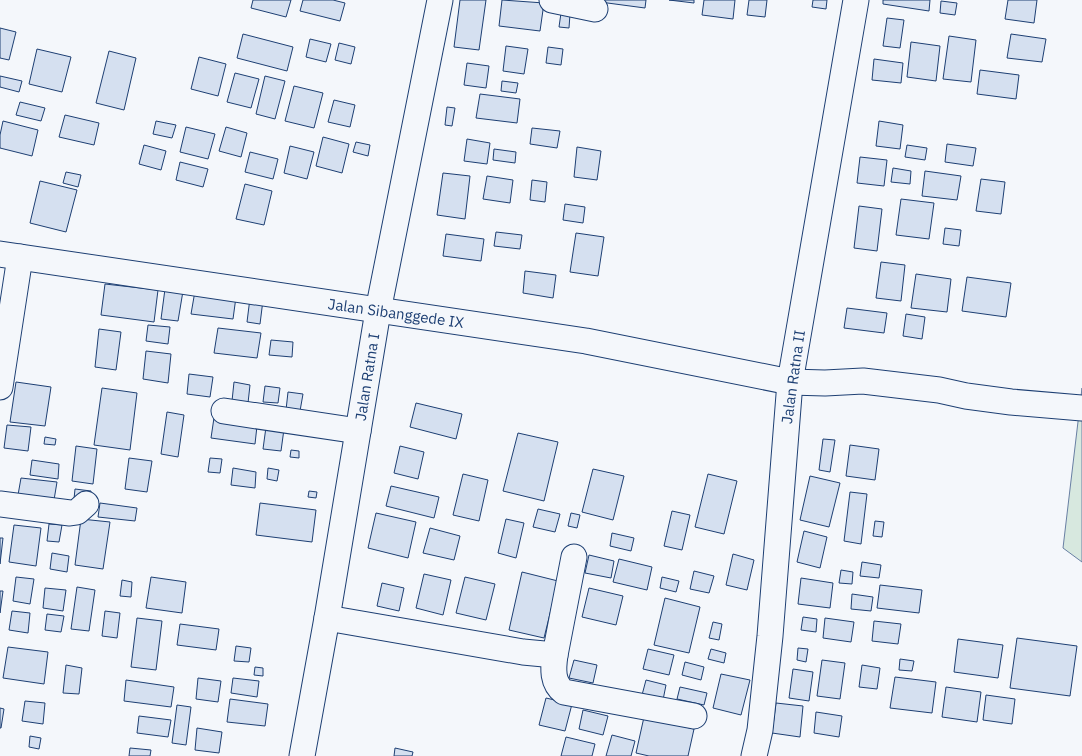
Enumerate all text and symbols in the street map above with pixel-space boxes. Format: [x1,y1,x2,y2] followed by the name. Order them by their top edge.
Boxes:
[327,294,465,332] street label: Jalan Sibanggede IX
[777,329,809,425] street label: Jalan Ratna II
[351,332,383,422] street label: Jalan Ratna I

